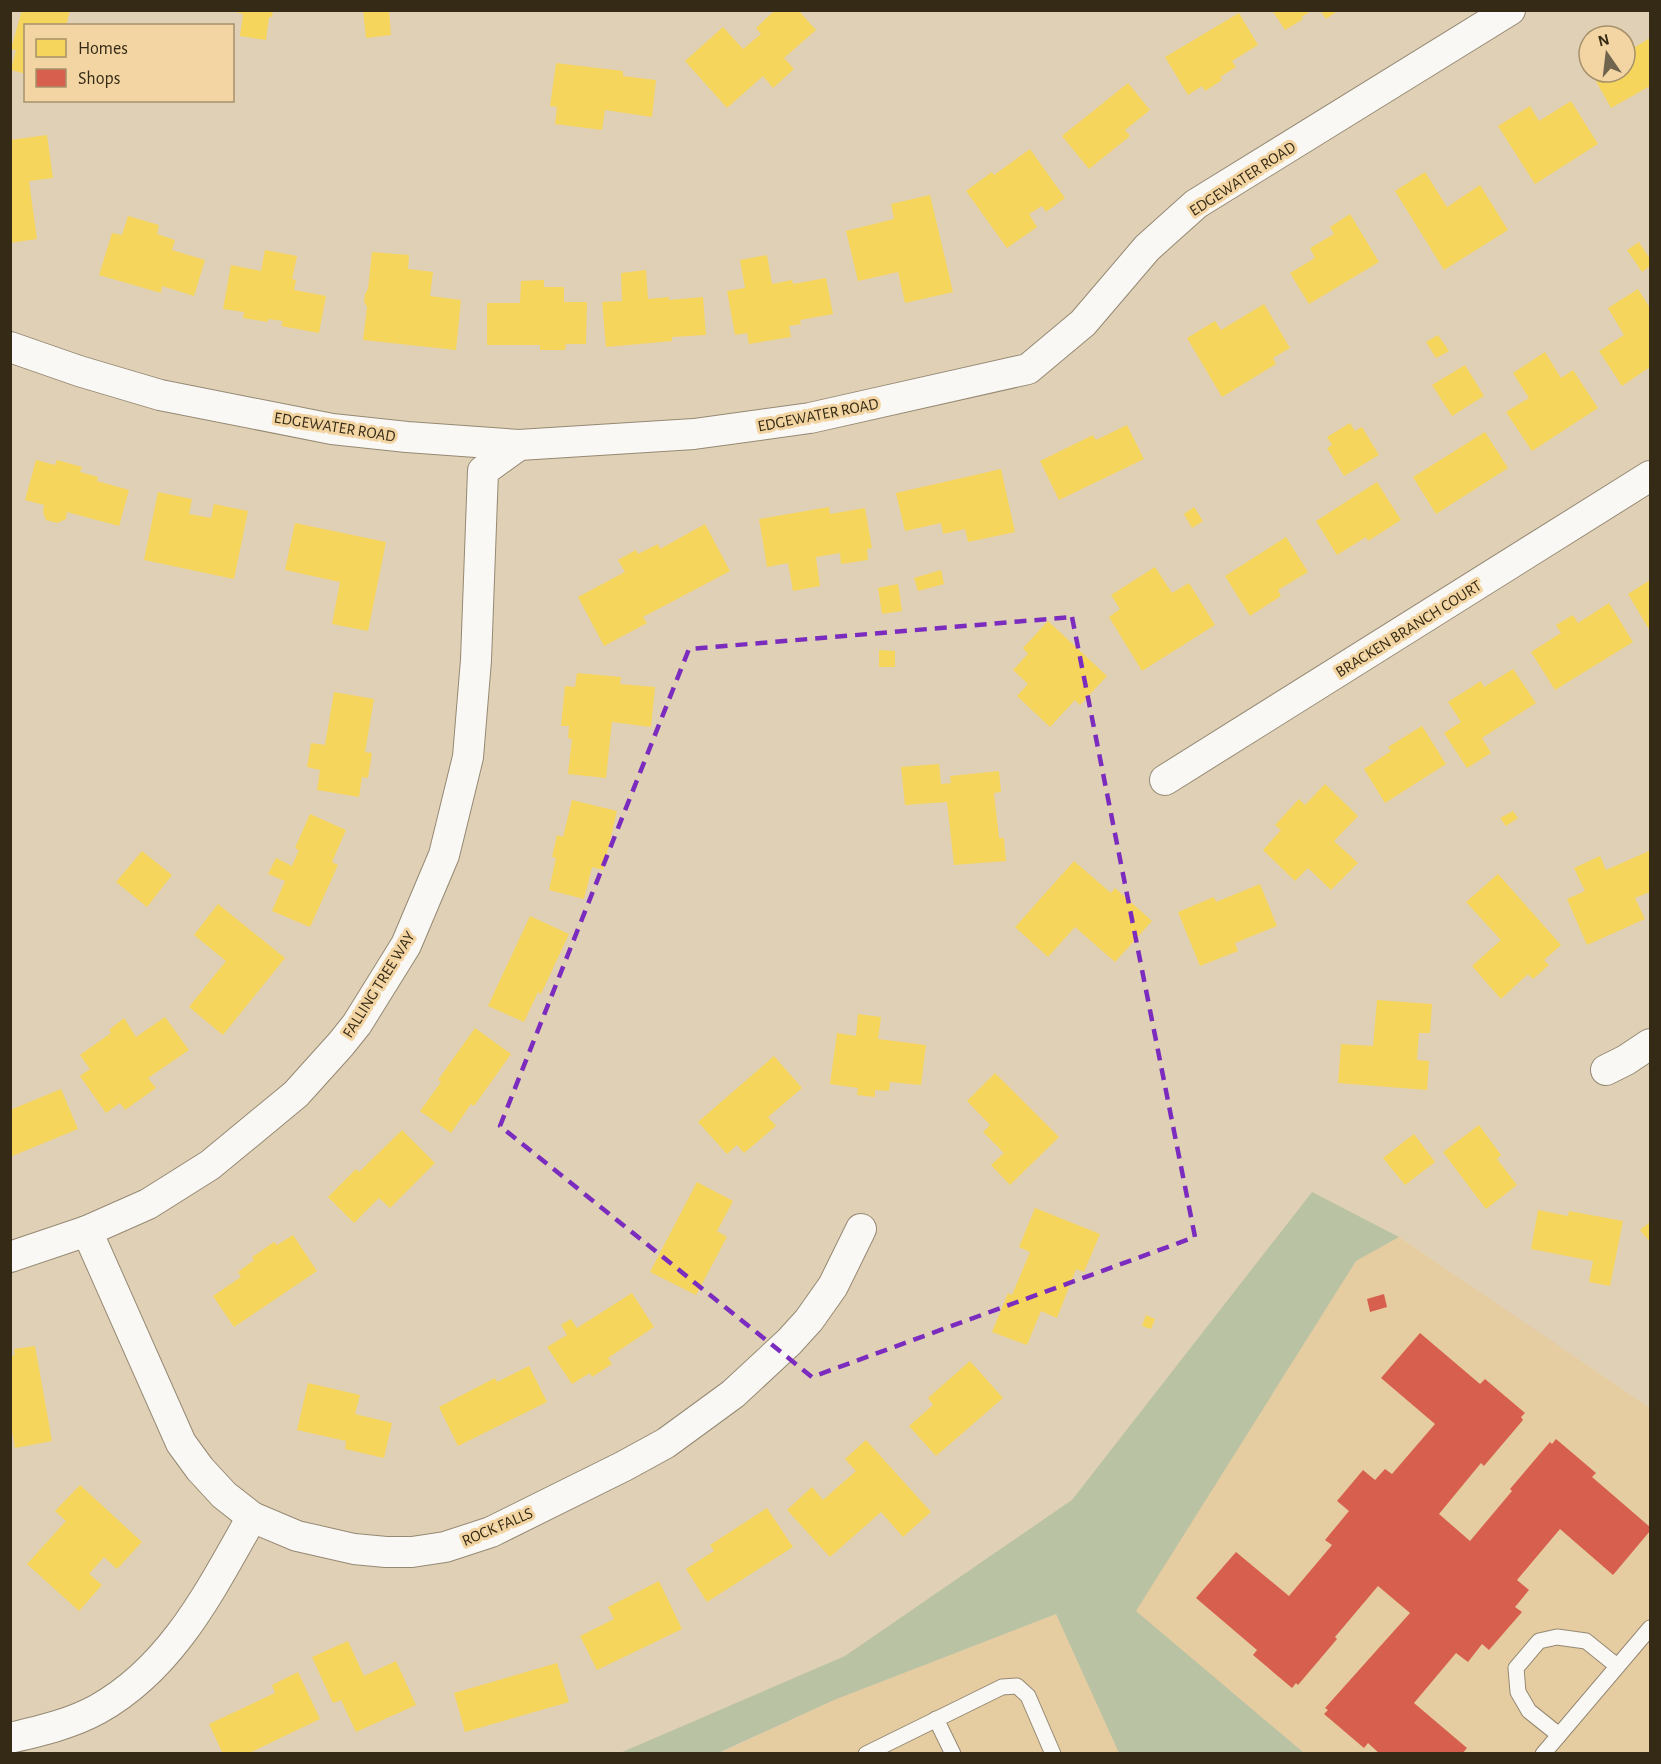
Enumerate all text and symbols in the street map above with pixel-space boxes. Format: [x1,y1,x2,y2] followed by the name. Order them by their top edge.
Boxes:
[24,24,234,102] legend
[1577,24,1637,84] north arrow
[1596,31,1611,50] text: N
[78,40,128,58] text: Homes
[78,70,120,88] text: Shops
[1187,139,1298,219] street label: EDGEWATER ROAD
[756,395,880,435] street label: EDGEWATER ROAD
[273,409,397,445] street label: EDGEWATER ROAD
[1333,577,1484,680] street label: BRACKEN BRANCH COURT
[340,928,418,1040] street label: FALLING TREE WAY
[460,1505,535,1549] street label: ROCK FALLS

